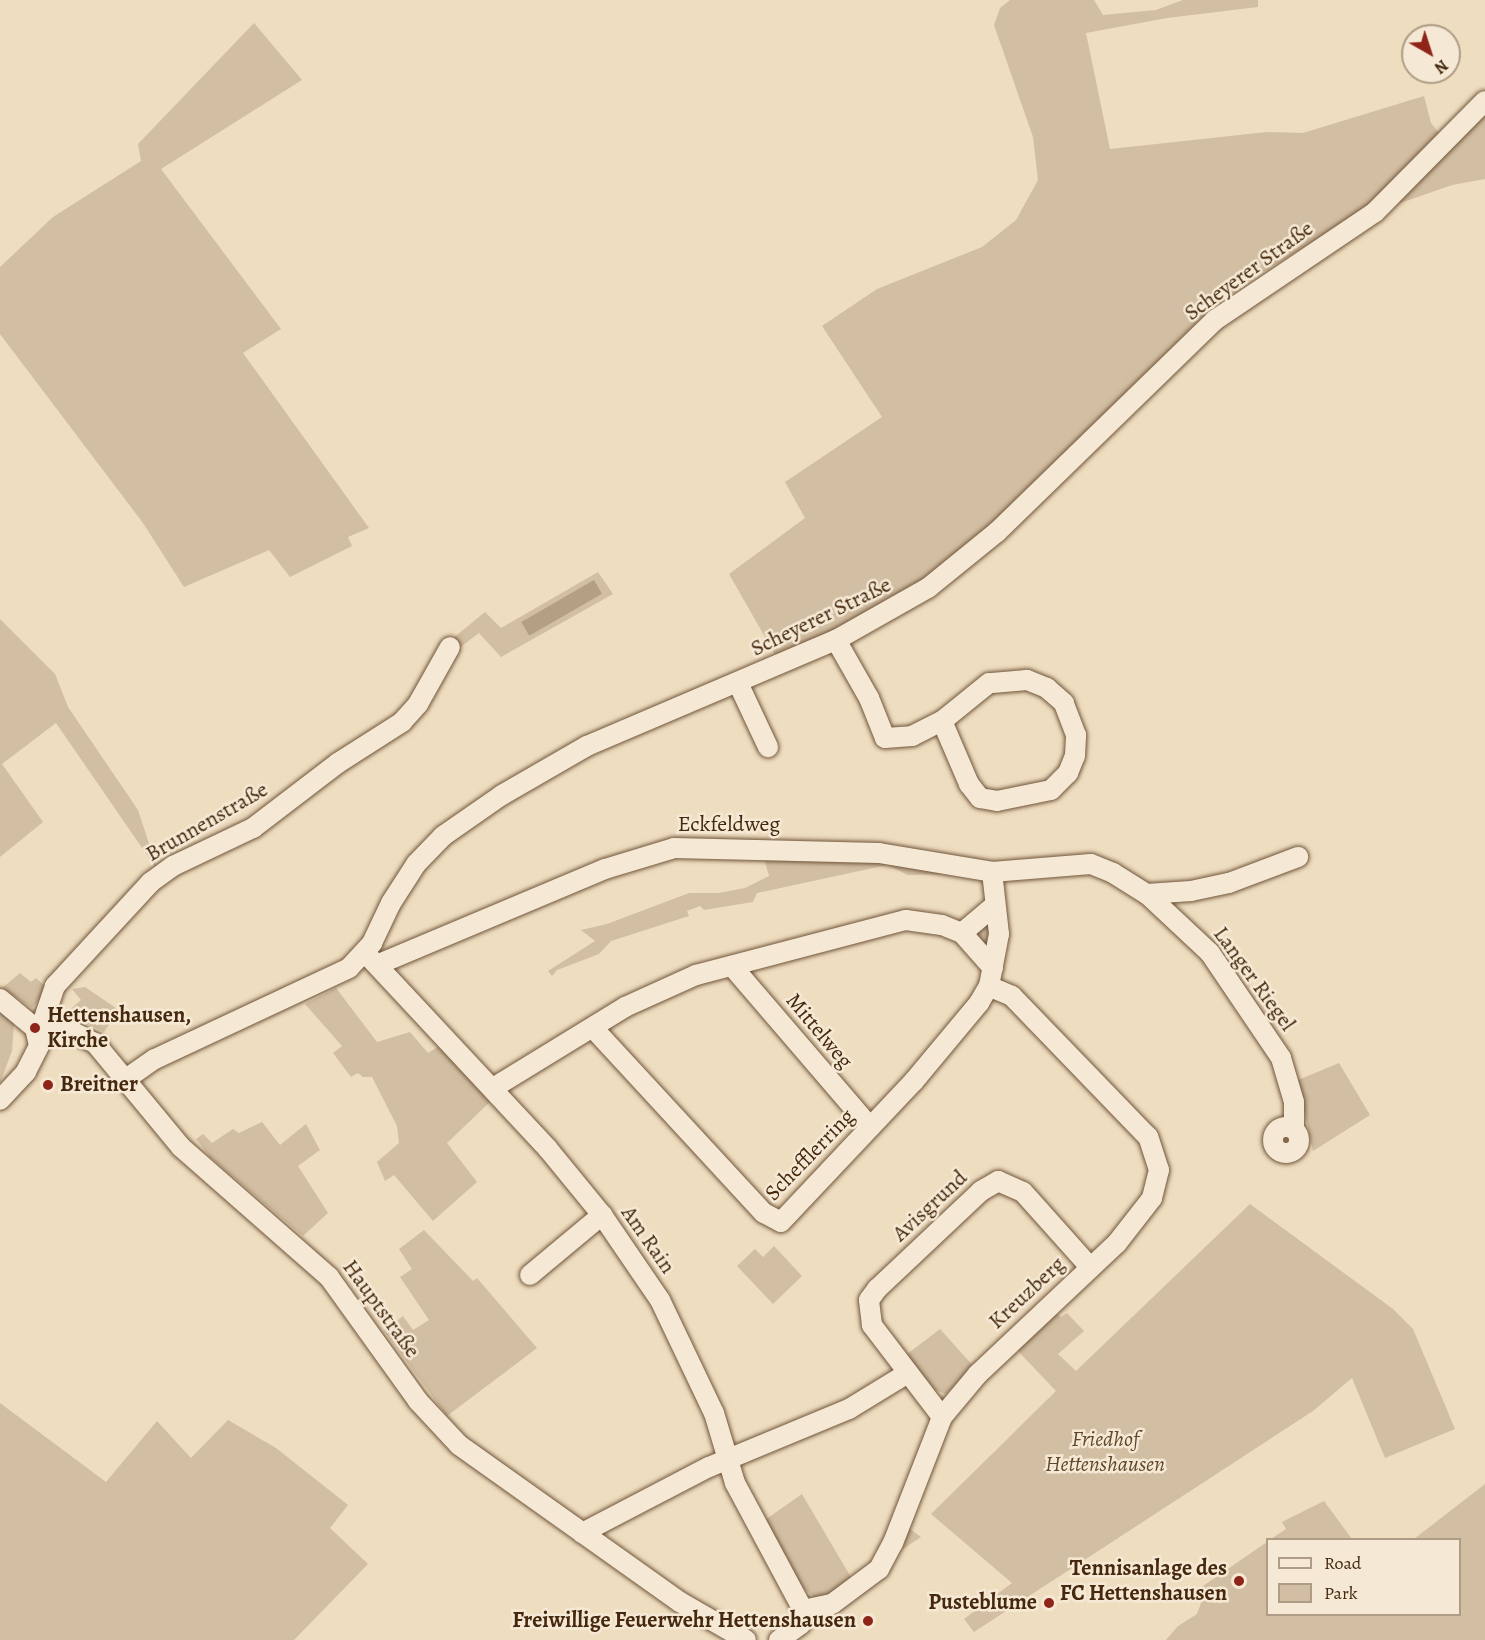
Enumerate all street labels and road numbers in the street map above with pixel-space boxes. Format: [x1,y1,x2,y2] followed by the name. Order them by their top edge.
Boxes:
[1180,215,1318,327] street label: Scheyerer Straße
[747,572,895,662] street label: Scheyerer Straße
[141,776,273,868] street label: Brunnenstraße
[678,812,780,838] street label: Eckfeldweg
[1207,922,1301,1036] street label: Langer Riegel
[780,988,858,1074] street label: Mittelweg
[760,1104,860,1206] street label: Schefflerring
[887,1165,973,1247] street label: Avisgrund
[615,1201,681,1279] street label: Am Rain
[983,1251,1071,1335] street label: Kreuzberg
[337,1255,425,1363] street label: Hauptstraße

